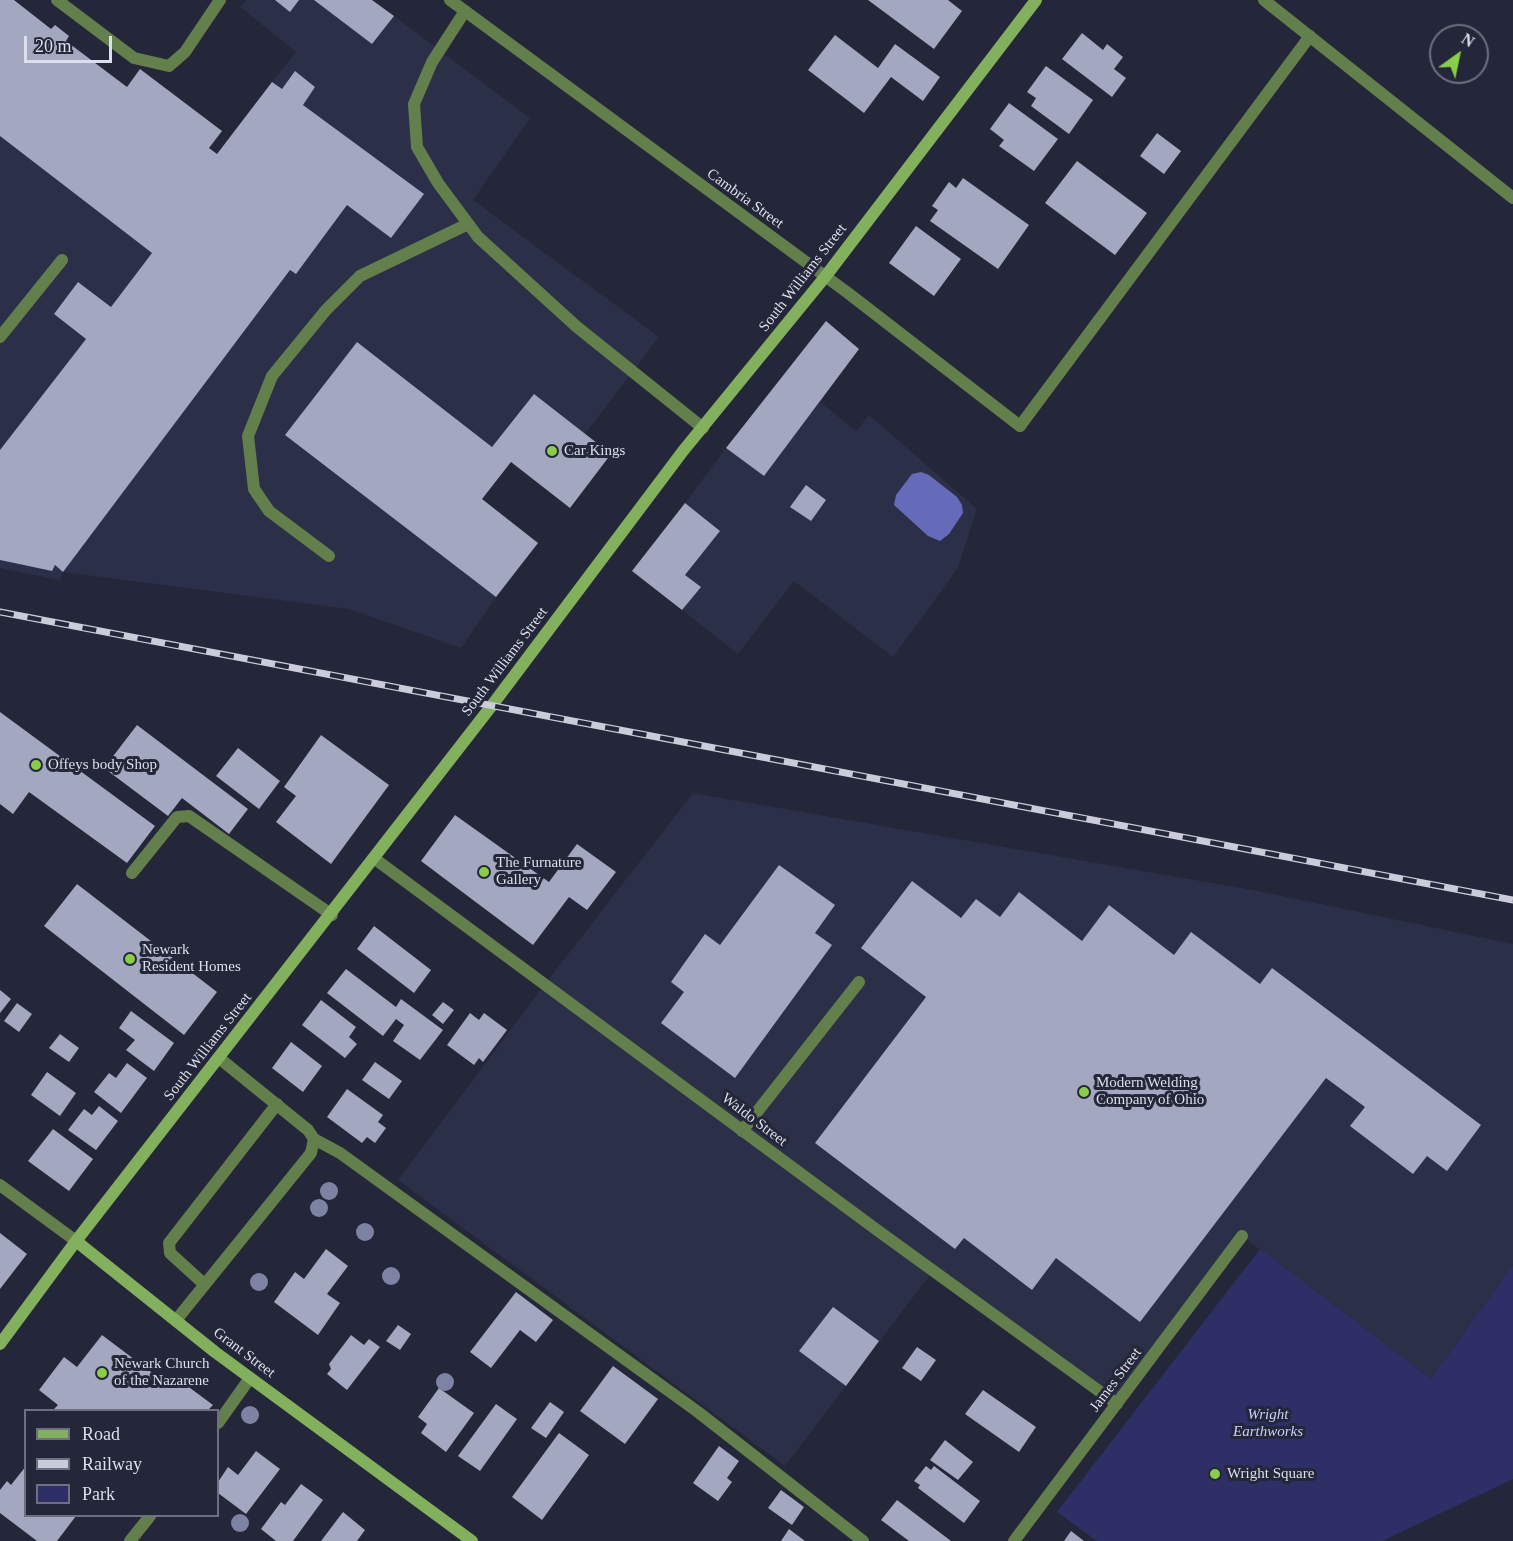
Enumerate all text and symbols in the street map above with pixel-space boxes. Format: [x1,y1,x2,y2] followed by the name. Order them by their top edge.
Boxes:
[27,24,116,62] scale bar
[1429,24,1489,84] north arrow
[1459,30,1477,50] text: N
[35,36,72,56] text: 20 m
[703,165,787,233] street label: Cambria Street
[755,220,851,336] street label: South Williams Street
[564,442,625,460] place label: Car Kings
[545,444,559,458] marker: Car Kings
[458,604,552,720] street label: South Williams Street
[48,756,157,774] place label: Offeys body Shop
[29,758,43,772] marker: Offeys body Shop
[496,854,581,889] place label: The Furnature Gallery
[477,865,491,879] marker: The Furnature Gallery
[142,941,241,976] place label: Newark Resident Homes
[123,952,137,966] marker: Newark Resident Homes
[160,989,256,1105] street label: South Williams Street
[1096,1074,1204,1109] place label: Modern Welding Company of Ohio
[1077,1085,1091,1099] marker: Modern Welding Company of Ohio
[718,1089,790,1151] street label: Waldo Street
[209,1324,279,1382] street label: Grant Street
[1086,1344,1146,1416] street label: James Street
[114,1355,209,1390] place label: Newark Church of the Nazarene
[95,1366,109,1380] marker: Newark Church of the Nazarene
[1233,1406,1303,1441] park label: Wright Earthworks
[24,1409,219,1517] legend
[82,1424,120,1444] text: Road
[82,1454,142,1474] text: Railway
[1227,1465,1314,1483] place label: Wright Square
[1208,1467,1222,1481] marker: Wright Square
[82,1484,115,1504] text: Park

